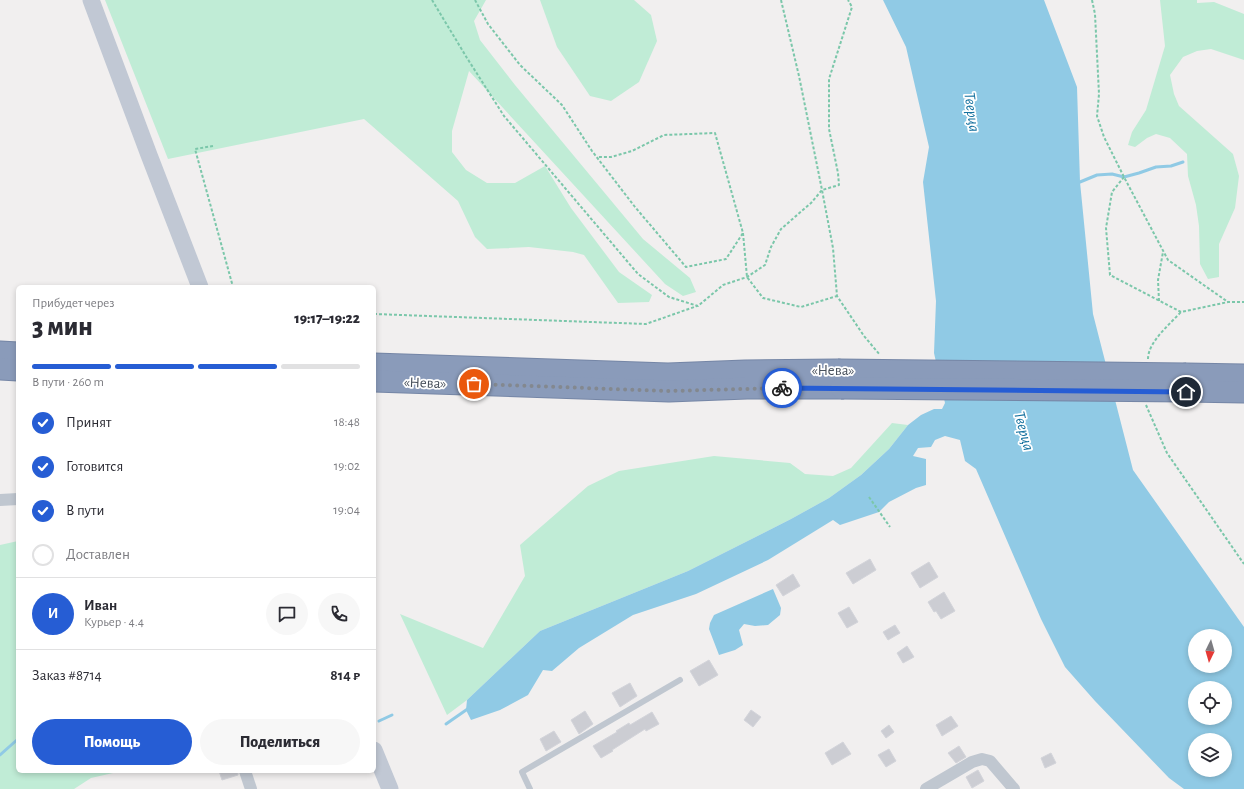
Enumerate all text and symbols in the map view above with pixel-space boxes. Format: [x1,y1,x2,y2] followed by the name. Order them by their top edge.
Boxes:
[960,91,983,133] water label: Тверца
[32,297,114,310] text: Прибудет через
[294,311,360,326] text: 19:17–19:22
[32,314,93,340] text: 3 мин
[812,363,855,378] street label: «Нева»
[457,367,491,401] pin
[762,368,802,408] courier
[463,373,485,395] icon: bag
[403,375,447,391] street label: «Нева»
[1169,375,1203,409] pin
[32,376,104,389] text: В пути · 260 m
[771,377,793,399] icon: bike
[1175,381,1197,403] icon: home
[1010,410,1037,453] water label: Тверца
[32,412,54,434] icon: check
[66,415,111,430] text: Принят
[334,416,360,429] text: 18:48
[32,456,54,478] icon: check
[66,459,123,474] text: Готовится
[334,460,360,473] text: 19:02
[32,500,54,522] icon: check
[66,503,104,518] text: В пути
[333,504,360,517] text: 19:04
[66,547,130,562] text: Доставлен
[266,593,308,635] button: chat
[318,593,360,635] button: phone
[84,598,117,613] text: Иван
[48,606,58,621] text: И
[84,616,144,629] text: Курьер · 4.4
[1188,629,1232,673] north arrow
[1188,629,1232,777] map controls
[32,668,102,683] text: Заказ #8714
[330,668,360,683] text: 814 ₽
[1188,681,1232,725] button: locate
[32,719,192,765] button: Помощь
[200,719,360,765] button: Поделиться
[1188,733,1232,777] button: layers

